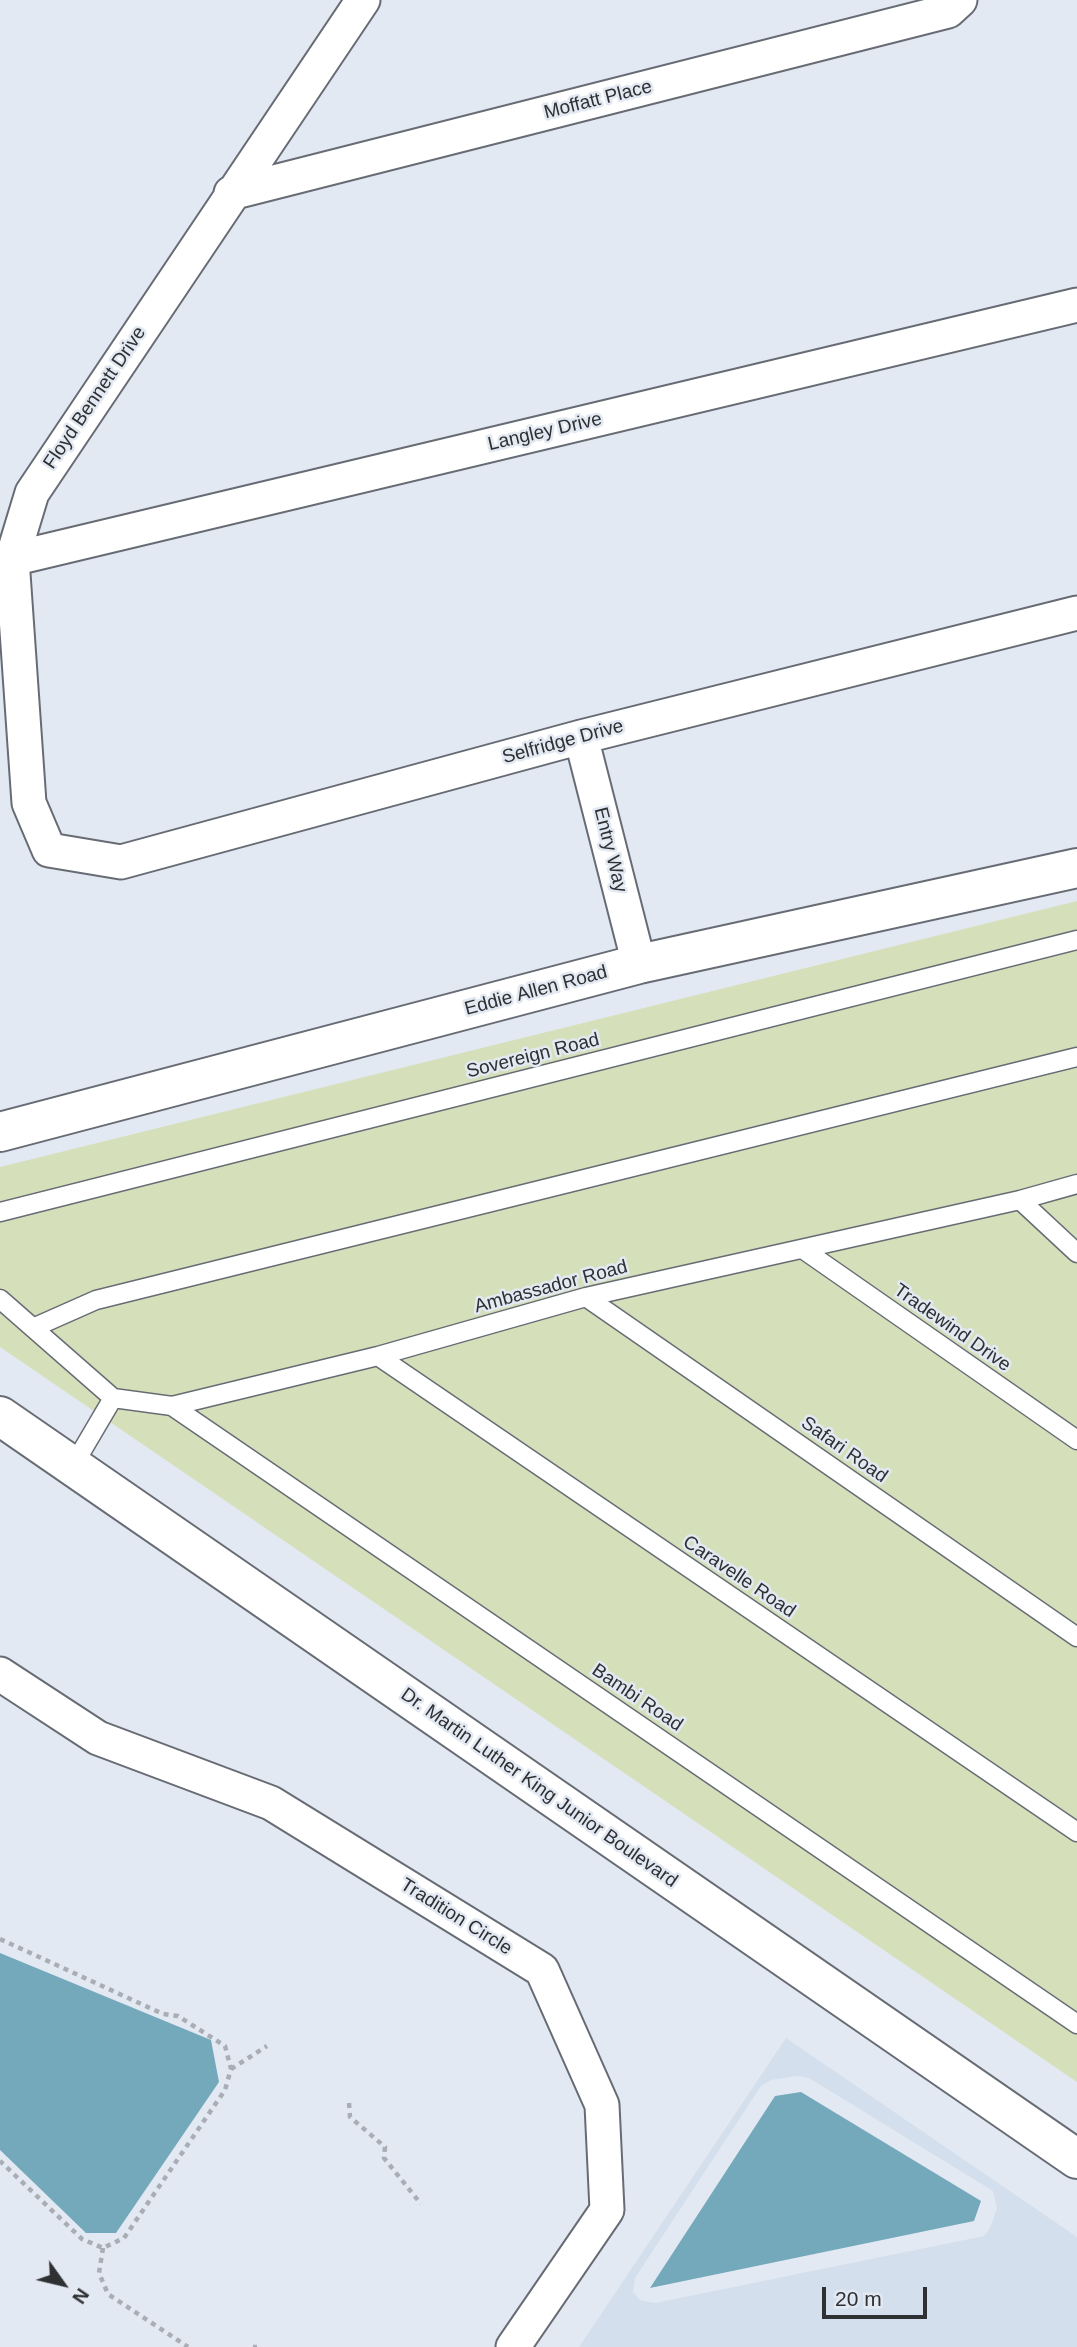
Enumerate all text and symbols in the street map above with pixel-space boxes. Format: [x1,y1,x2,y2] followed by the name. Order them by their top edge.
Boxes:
[542,76,654,124] street label: Moffatt Place
[39,322,151,474] street label: Floyd Bennett Drive
[486,408,604,456] street label: Langley Drive
[500,715,626,769] street label: Selfridge Drive
[588,805,632,895] street label: Entry Way
[462,961,610,1021] street label: Eddie Allen Road
[464,1028,602,1084] street label: Sovereign Road
[472,1256,630,1318] street label: Ambassador Road
[889,1279,1015,1377] street label: Tradewind Drive
[796,1412,892,1488] street label: Safari Road
[678,1531,800,1623] street label: Caravelle Road
[587,1659,687,1737] street label: Bambi Road
[396,1683,682,1893] street label: Dr. Martin Luther King Junior Boulevard
[396,1874,516,1960] street label: Tradition Circle
[28,2249,98,2319] north arrow
[825,2274,930,2318] scale bar
[68,2284,93,2308] text: N
[835,2287,882,2310] text: 20 m

